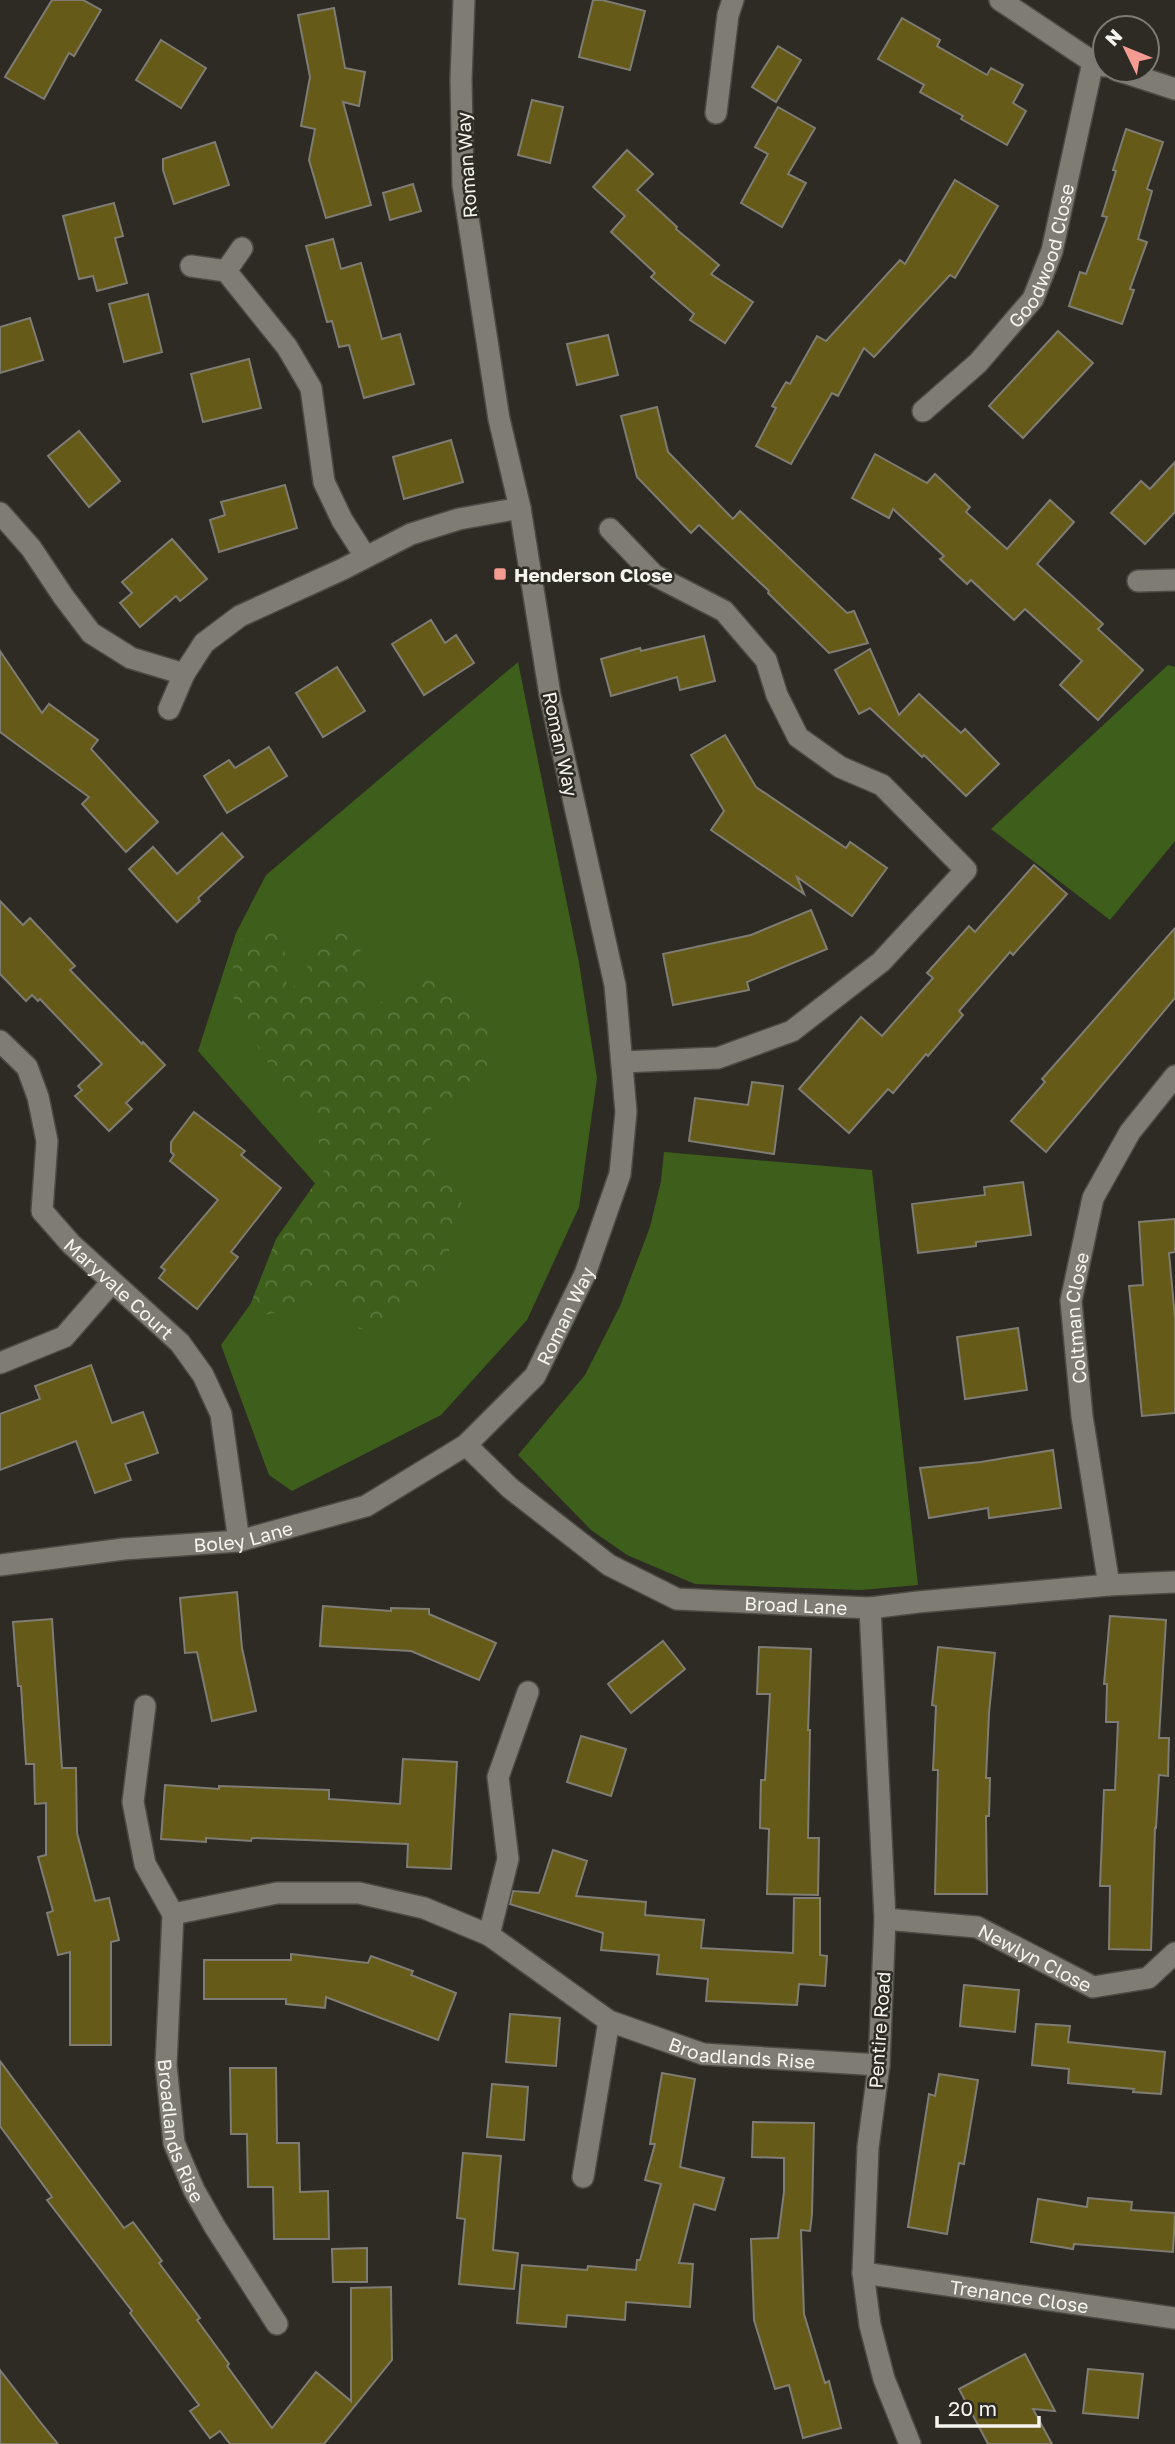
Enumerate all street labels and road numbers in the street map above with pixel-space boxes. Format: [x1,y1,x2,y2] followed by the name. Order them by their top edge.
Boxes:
[451,111,481,219] street label: Roman Way
[1003,181,1078,332] street label: Goodwood Close
[539,689,583,799] street label: Roman Way
[60,1232,179,1344] street label: Maryvale Court
[1059,1250,1093,1385] street label: Coltman Close
[531,1263,598,1369] street label: Roman Way
[193,1515,295,1556] street label: Boley Lane
[744,1591,848,1618] street label: Broad Lane
[975,1918,1096,1996] street label: Newlyn Close
[863,1971,895,2089] street label: Pentire Road
[666,2031,816,2072] street label: Broadlands Rise
[154,2057,210,2206] street label: Broadlands Rise
[948,2274,1090,2317] street label: Trenance Close

